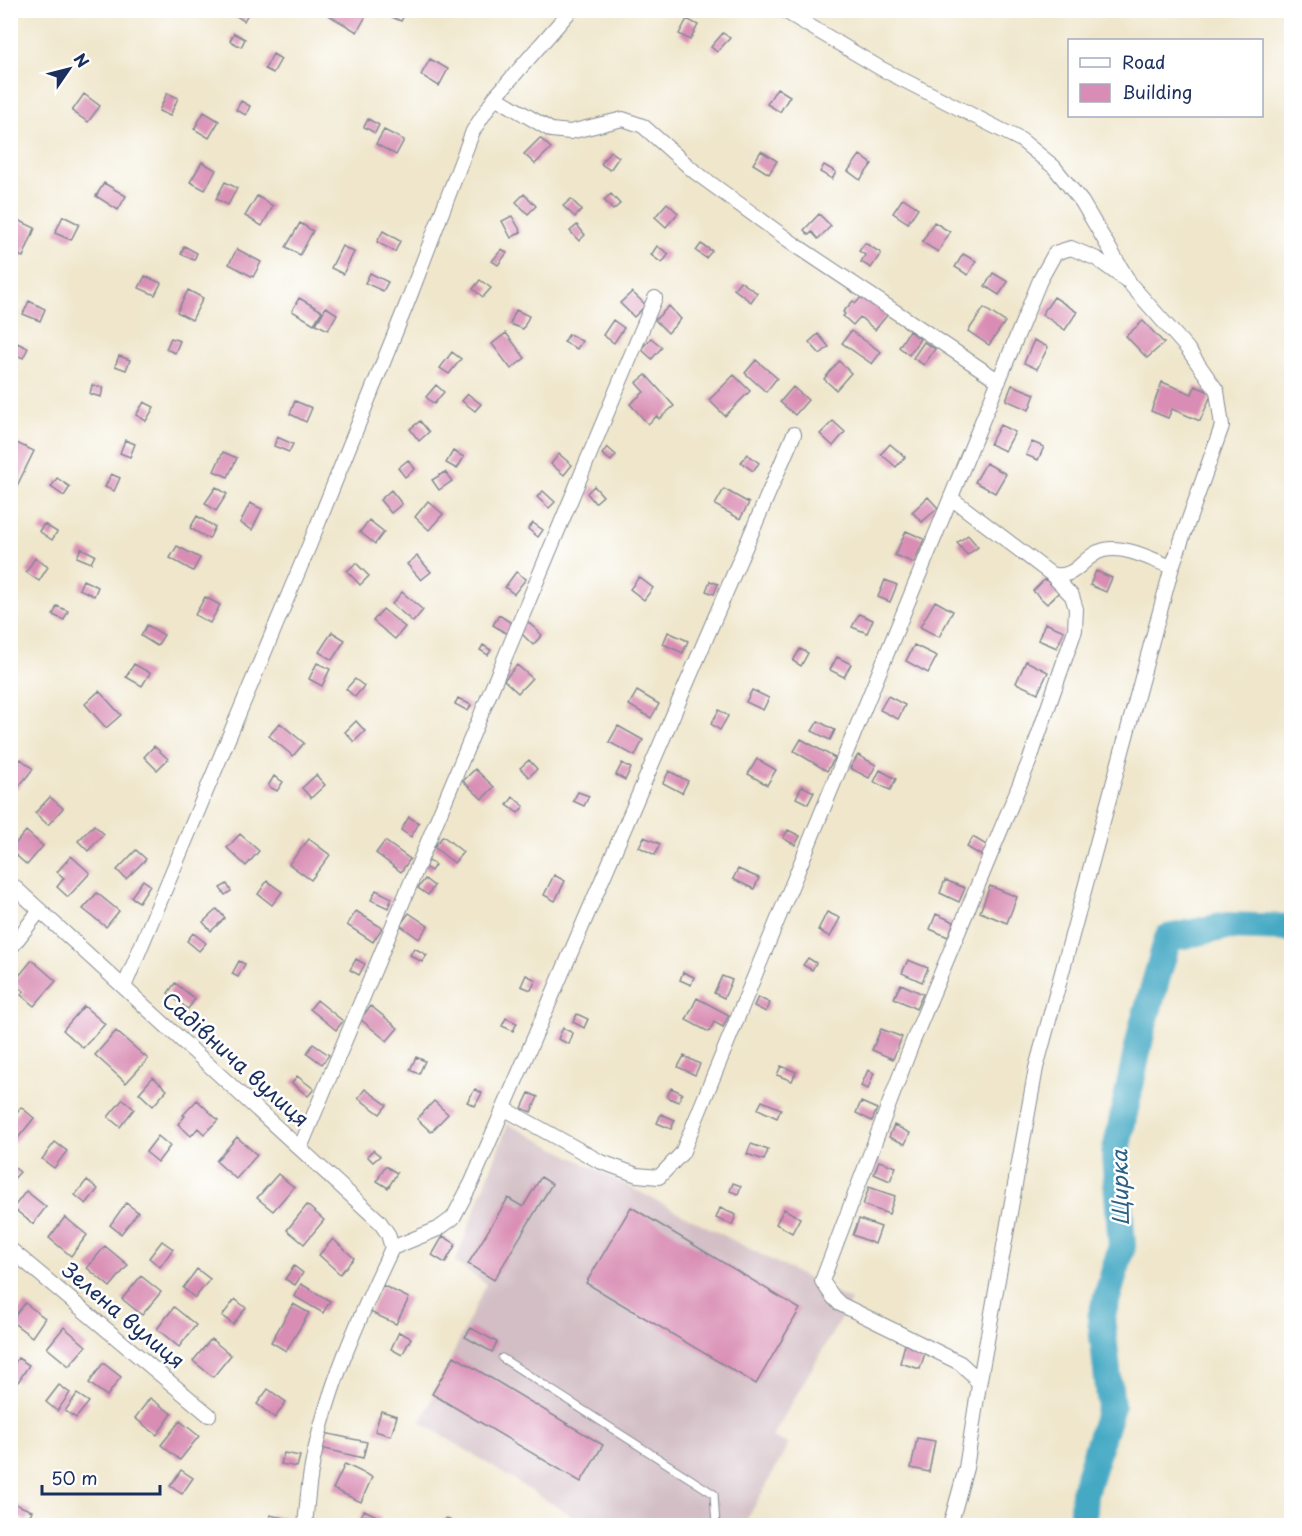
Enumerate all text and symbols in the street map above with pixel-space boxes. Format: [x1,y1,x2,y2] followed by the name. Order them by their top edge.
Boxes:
[39,39,99,99] north arrow
[1068,39,1263,117] legend
[69,48,96,72] text: N
[1122,48,1166,75] text: Road
[1122,78,1192,105] text: Building
[155,983,317,1134] street label: Садівнича вулиця
[1101,1148,1136,1227] water label: Щирка
[56,1253,193,1375] street label: Зелена вулиця
[42,1458,160,1496] scale bar
[51,1464,98,1491] text: 50 m

